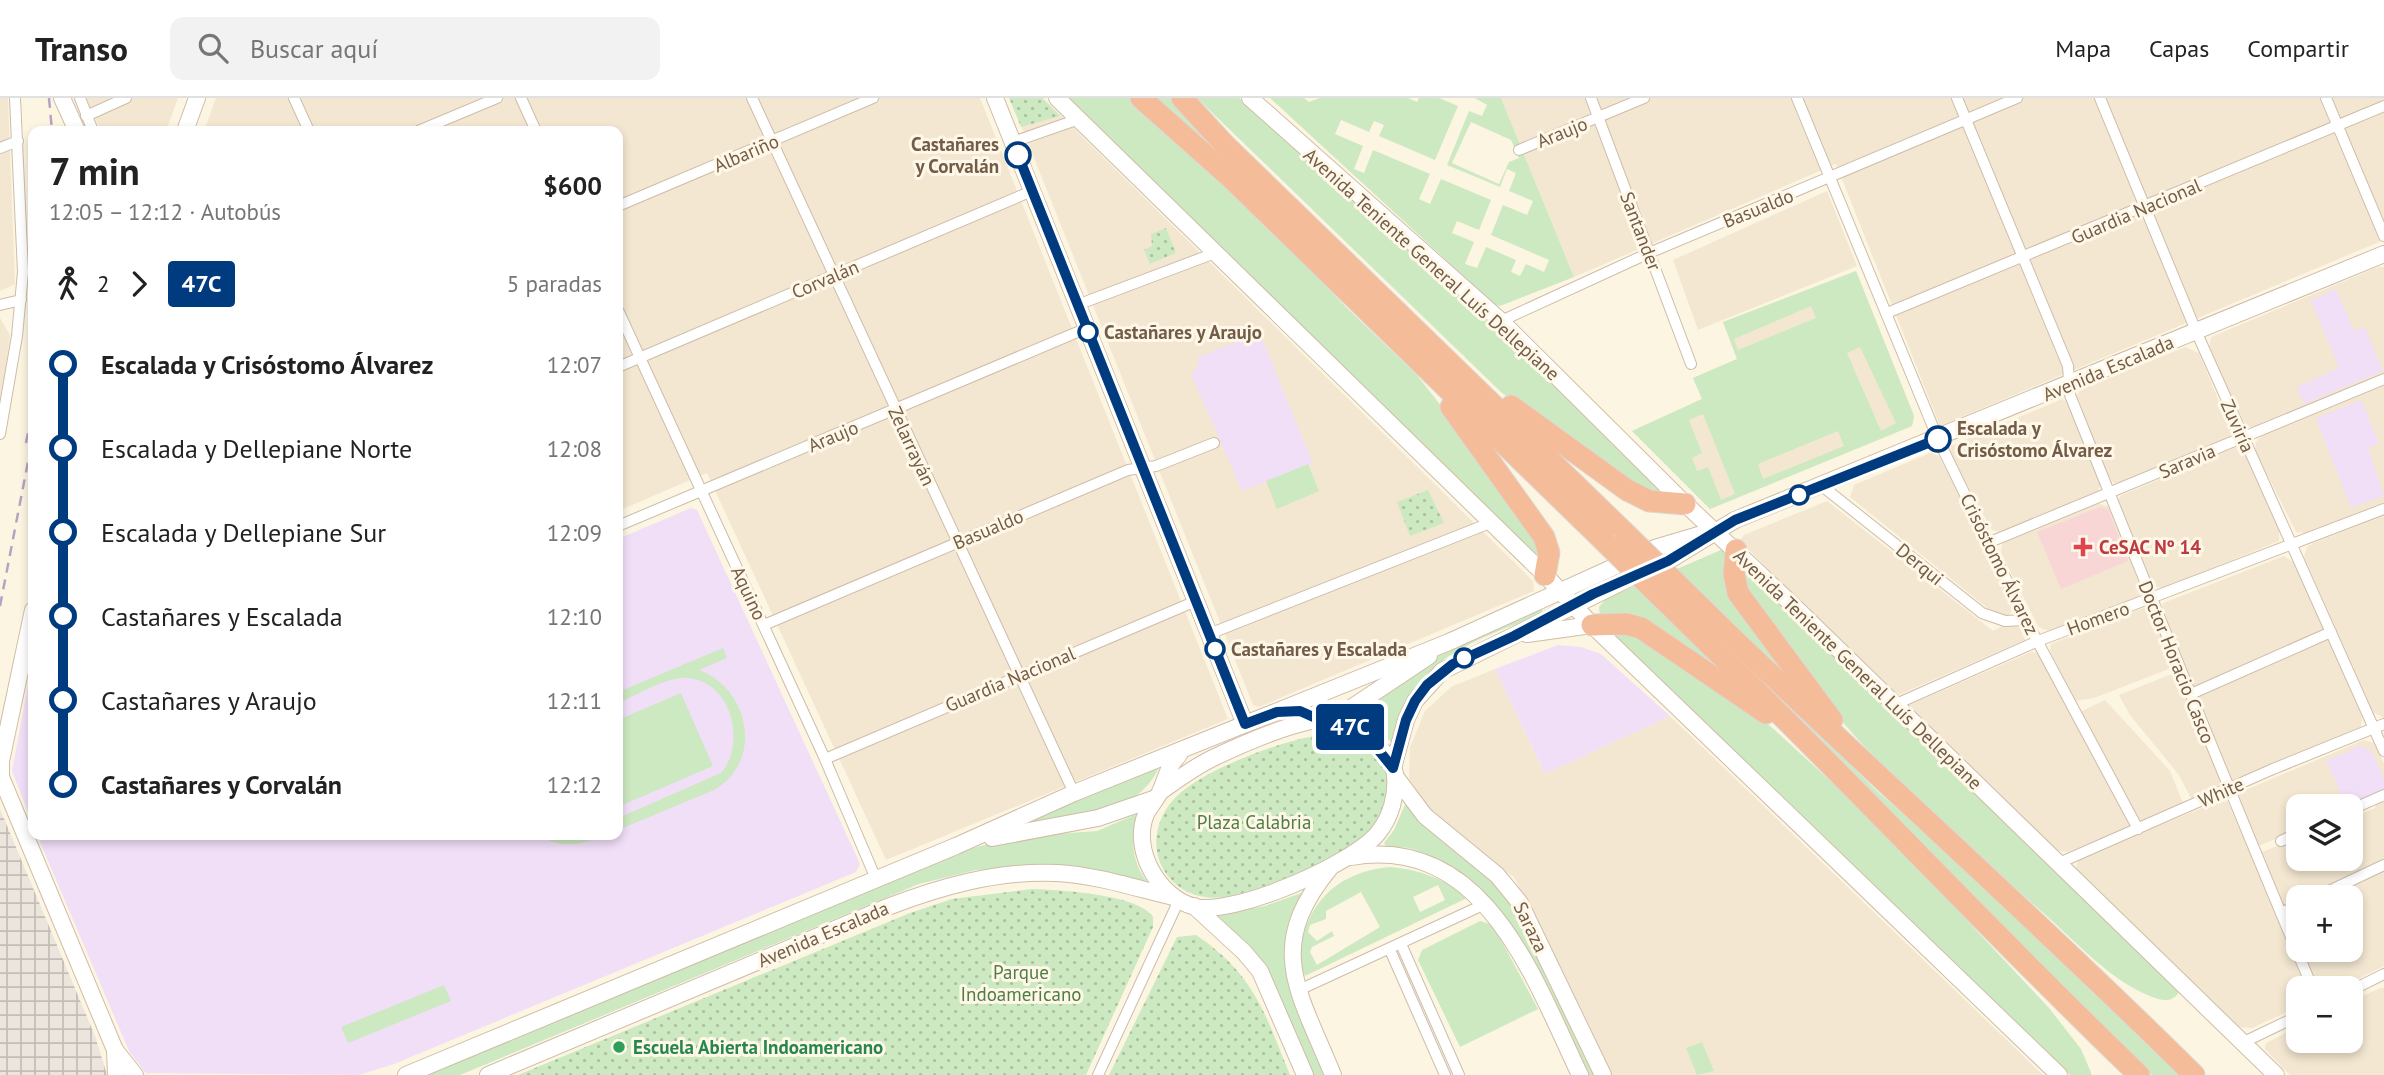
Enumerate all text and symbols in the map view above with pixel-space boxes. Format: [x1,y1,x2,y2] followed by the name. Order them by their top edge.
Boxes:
[170,17,660,80] search box
[35,27,128,70] text: Transo
[194,29,232,67] icon: search
[250,32,378,65] text: Buscar aquí
[2055,33,2111,64] text: Mapa
[2149,33,2209,64] text: Capas
[2247,33,2349,64] text: Compartir
[1533,111,1591,153] street label: Araujo
[710,129,782,177] street label: Albariño
[911,132,999,178] place label: Castañares y Corvalán
[1005,142,1031,168] marker: Castañares y Corvalán
[1299,143,1565,385] street label: Avenida Teniente General Luís Dellepiane
[49,146,140,195] text: 7 min
[543,169,602,202] text: $600
[2067,173,2205,249] street label: Guardia Nacional
[1719,183,1797,233] street label: Basualdo
[1615,188,1667,274] street label: Santander
[49,197,281,226] text: 12:05 – 12:12 · Autobús
[788,254,862,304] street label: Corvalán
[49,265,87,303] icon: walk
[120,265,158,303] icon: forward
[182,268,221,299] text: 47C
[97,269,110,298] text: 2
[507,269,602,298] text: 5 paradas
[1104,320,1262,344] place label: Castañares y Araujo
[1078,322,1098,342] marker: Castañares y Araujo
[2039,330,2177,406] street label: Avenida Escalada
[101,348,433,381] text: Escalada y Crisóstomo Álvarez
[547,350,602,379] text: 12:07
[2216,396,2260,456] street label: Zuviría
[883,402,941,490] street label: Zelarrayán
[804,415,862,457] street label: Araujo
[1957,416,2113,462] place label: Escalada y Crisóstomo Álvarez
[1925,426,1951,452] marker: Escalada y Crisóstomo Álvarez
[101,432,412,465] text: Escalada y Dellepiane Norte
[547,434,602,463] text: 12:08
[2155,438,2219,484] street label: Saravia
[1789,485,1809,505] unlabelled marker
[1955,489,2045,639] street label: Crisóstomo Álvarez
[949,503,1027,555] street label: Basualdo
[101,516,386,549] text: Escalada y Dellepiane Sur
[547,518,602,547] text: 12:09
[2099,535,2201,559] place label: CeSAC Nº 14
[2073,537,2093,557] marker: CeSAC Nº 14
[1891,538,1949,590] street label: Derqui
[1729,544,1987,794] street label: Avenida Teniente General Luís Dellepiane
[726,562,772,624] street label: Aquino
[2133,577,2221,747] street label: Doctor Horacio Casco
[2064,596,2132,640] street label: Homero
[101,600,343,633] text: Castañares y Escalada
[547,602,602,631] text: 12:10
[1231,637,1407,661] place label: Castañares y Escalada
[1205,639,1225,659] marker: Castañares y Escalada
[941,641,1079,717] street label: Guardia Nacional
[1454,648,1474,668] unlabelled marker
[101,684,317,717] text: Castañares y Araujo
[547,686,602,715] text: 12:11
[1310,704,1390,750] line badge: 47C
[1330,711,1370,742] text: 47C
[101,768,342,801] text: Castañares y Corvalán
[547,770,602,799] text: 12:12
[2195,771,2247,813] street label: White
[2286,794,2363,1053] map controls
[2286,794,2363,871] button: layers
[1197,810,1311,834] park label: Plaza Calabria
[2286,885,2363,962] button: +
[754,896,892,972] street label: Avenida Escalada
[1509,898,1553,956] street label: Saraza
[961,960,1081,1006] park label: Parque Indoamericano
[2286,976,2363,1053] button: −
[633,1035,883,1059] place label: Escuela Abierta Indoamericano
[611,1039,627,1055] marker: Escuela Abierta Indoamericano

